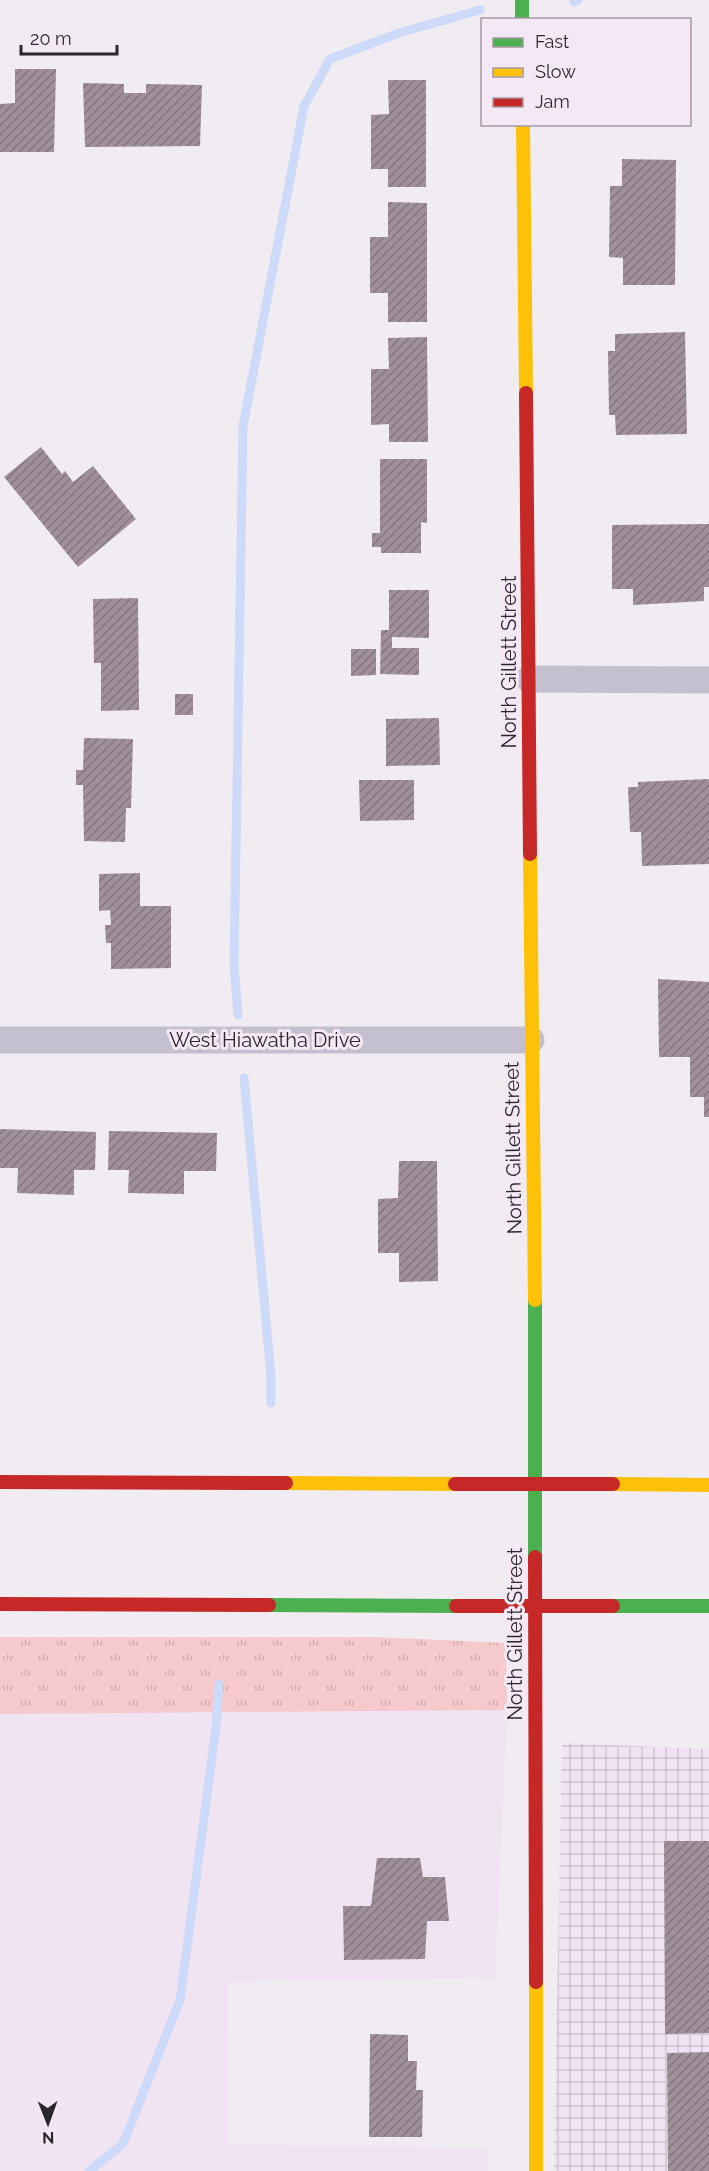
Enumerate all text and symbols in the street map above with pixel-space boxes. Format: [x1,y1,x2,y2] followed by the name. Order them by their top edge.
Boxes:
[21,18,117,56] scale bar
[481,18,691,126] legend
[30,28,72,49] text: 20 m
[535,31,569,52] text: Fast
[535,61,576,82] text: Slow
[535,91,570,112] text: Jam
[497,575,521,748] street label: North Gillett Street
[169,1028,361,1052] street label: West Hiawatha Drive
[499,1061,527,1235] street label: North Gillett Street
[503,1547,527,1720] street label: North Gillett Street
[18,2093,78,2153] north arrow
[42,2128,55,2147] text: N

